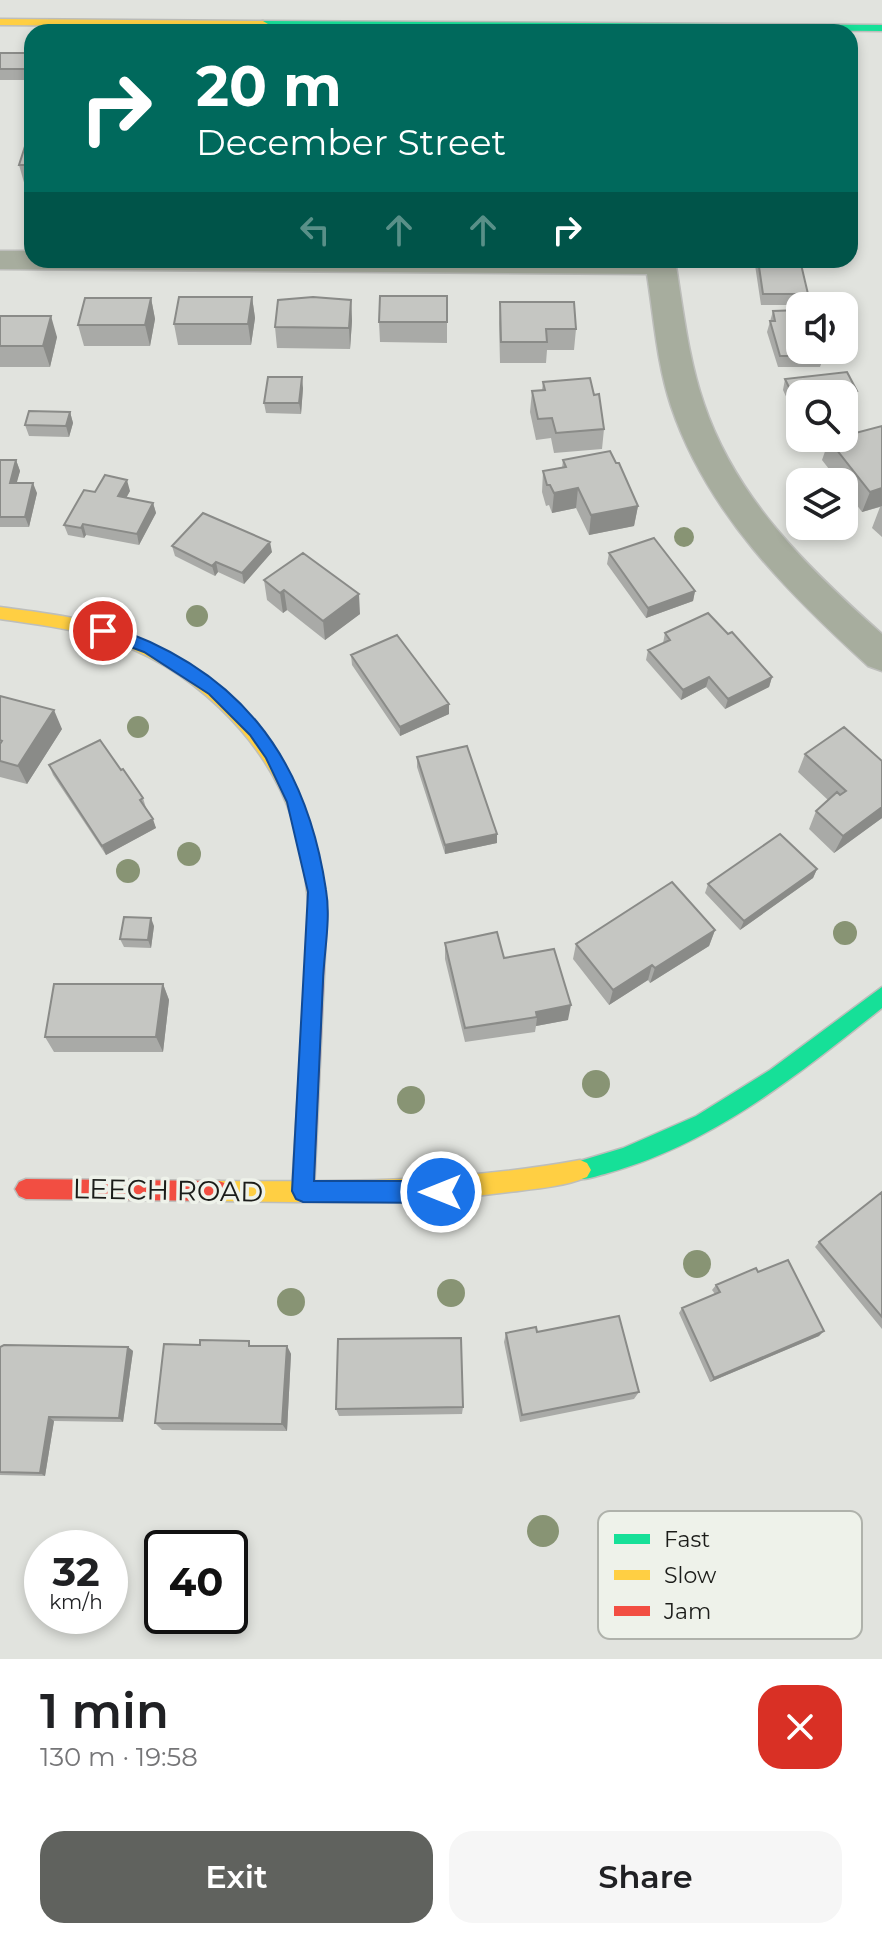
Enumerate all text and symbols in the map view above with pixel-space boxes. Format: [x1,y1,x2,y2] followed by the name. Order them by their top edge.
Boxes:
[196,52,342,120] text: 20 m
[64,56,168,160] icon: right
[196,120,506,164] text: December Street
[293,208,337,252] icon: left
[377,208,421,252] icon: ahead
[461,208,505,252] icon: ahead
[545,208,589,252] icon: right
[786,292,858,540] map controls
[786,292,858,364] button: sound
[786,380,858,452] button: search
[786,468,858,540] button: layers
[69,597,137,665] pin
[81,609,125,653] icon: arrive
[399,1150,483,1234] position arrow
[72,1171,264,1209] street label: LEECH ROAD
[598,1511,862,1639] legend
[664,1526,710,1553] text: Fast
[144,1530,248,1634] speed limit sign: 40
[52,1547,100,1596] text: 32
[664,1562,717,1589] text: Slow
[49,1590,103,1614] text: km/h
[663,1598,711,1625] text: Jam
[40,1682,169,1740] text: 1 min
[758,1685,842,1769] button: close
[40,1741,198,1773] text: 130 m · 19:58
[40,1831,433,1923] button: Exit
[449,1831,842,1923] button: Share

